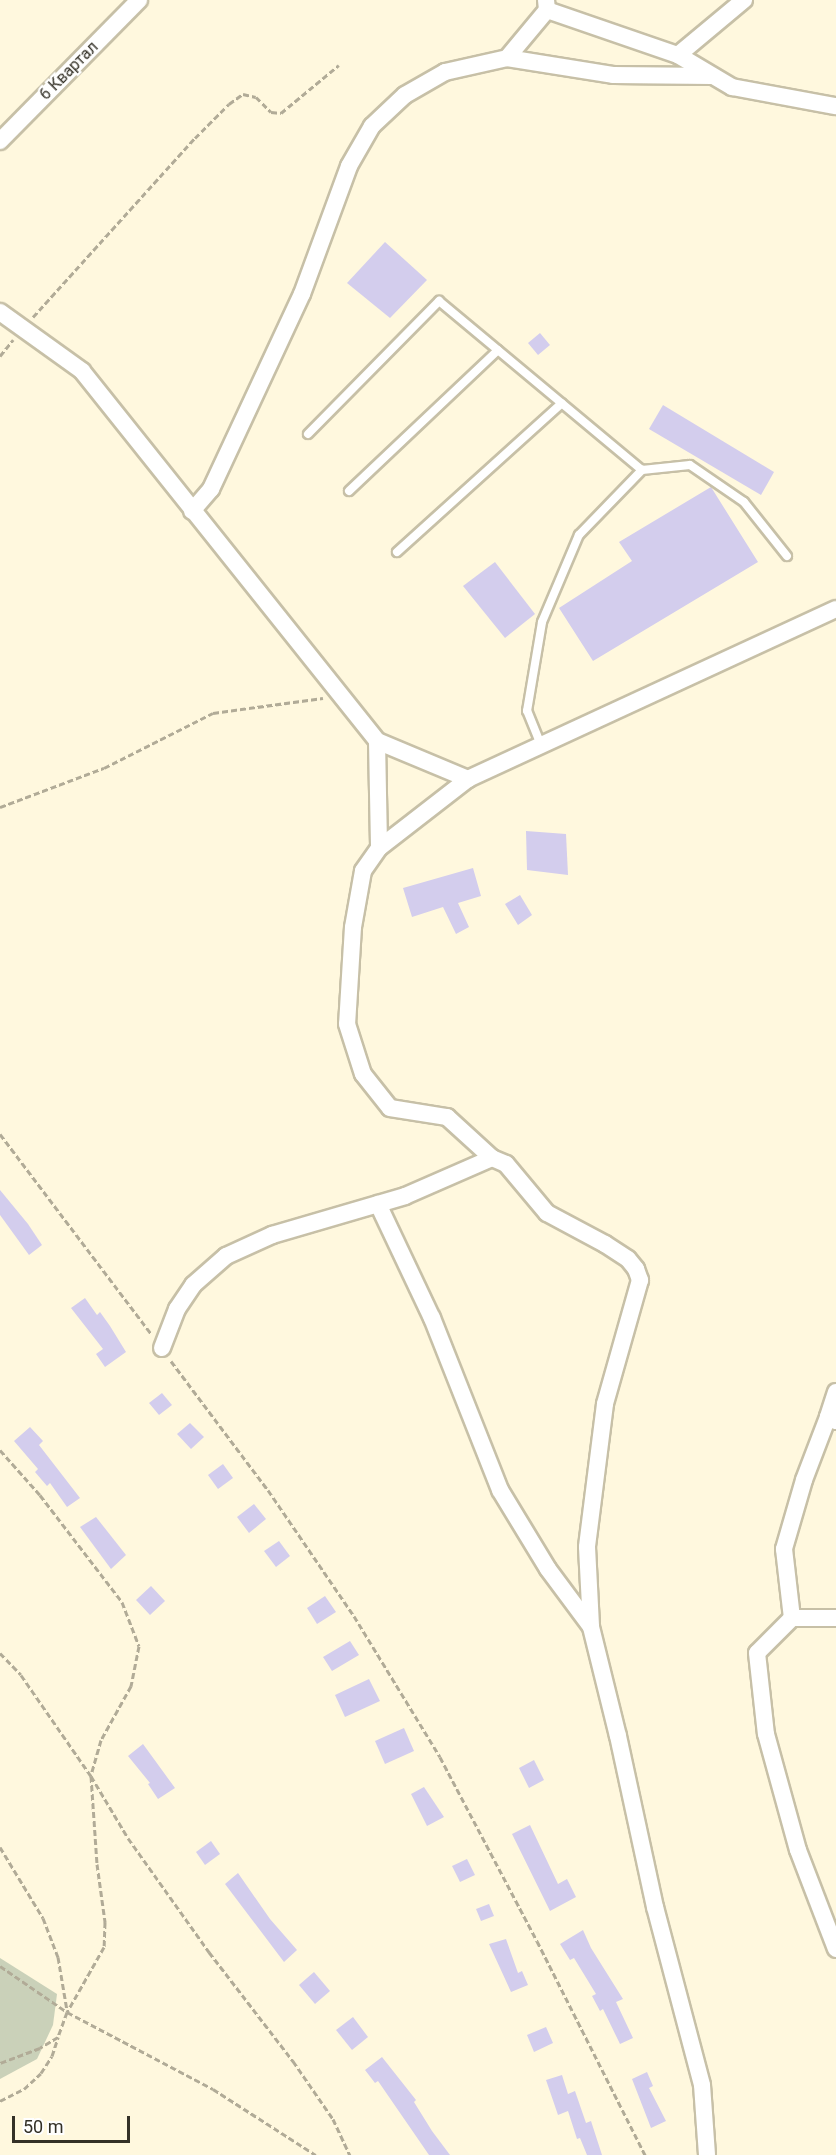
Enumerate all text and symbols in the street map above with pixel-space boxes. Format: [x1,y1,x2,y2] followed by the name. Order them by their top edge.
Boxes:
[36,38,102,104] street label: 6 Квартал
[15,2104,134,2142] scale bar
[23,2116,63,2137] text: 50 m

